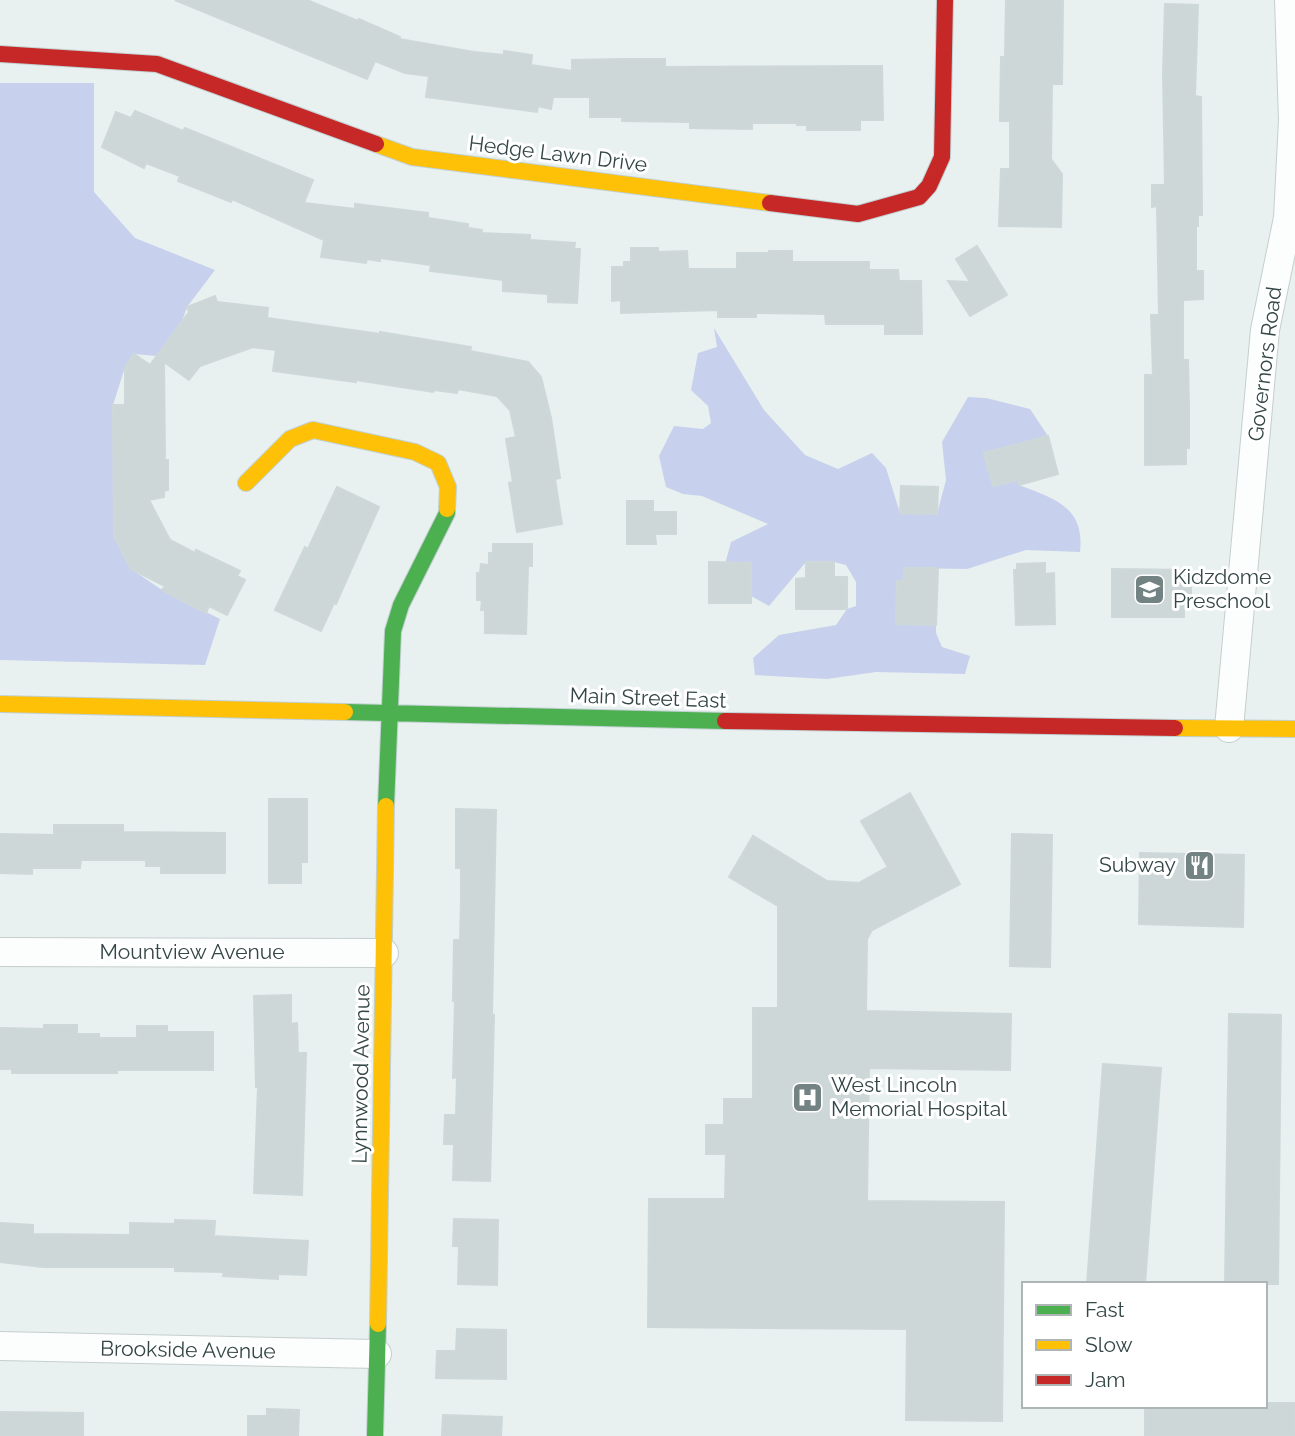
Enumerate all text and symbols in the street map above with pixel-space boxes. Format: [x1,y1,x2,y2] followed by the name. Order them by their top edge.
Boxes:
[467,130,649,177] street label: Hedge Lawn Drive
[1243,285,1286,443] street label: Governors Road
[1173,564,1271,613] place label: Kidzdome Preschool
[1133,572,1167,606] school or university icon: Kidzdome Preschool
[569,682,727,713] street label: Main Street East
[1182,848,1216,882] restaurant icon: Subway
[1099,852,1176,877] place label: Subway
[99,939,285,964] street label: Mountview Avenue
[346,984,375,1164] street label: Lynnwood Avenue
[831,1072,1007,1121] place label: West Lincoln Memorial Hospital
[791,1080,825,1114] hospital icon: West Lincoln Memorial Hospital
[1022,1282,1267,1408] legend
[1085,1297,1125,1322] text: Fast
[1085,1332,1133,1357] text: Slow
[100,1335,276,1364] street label: Brookside Avenue
[1085,1367,1126,1392] text: Jam

